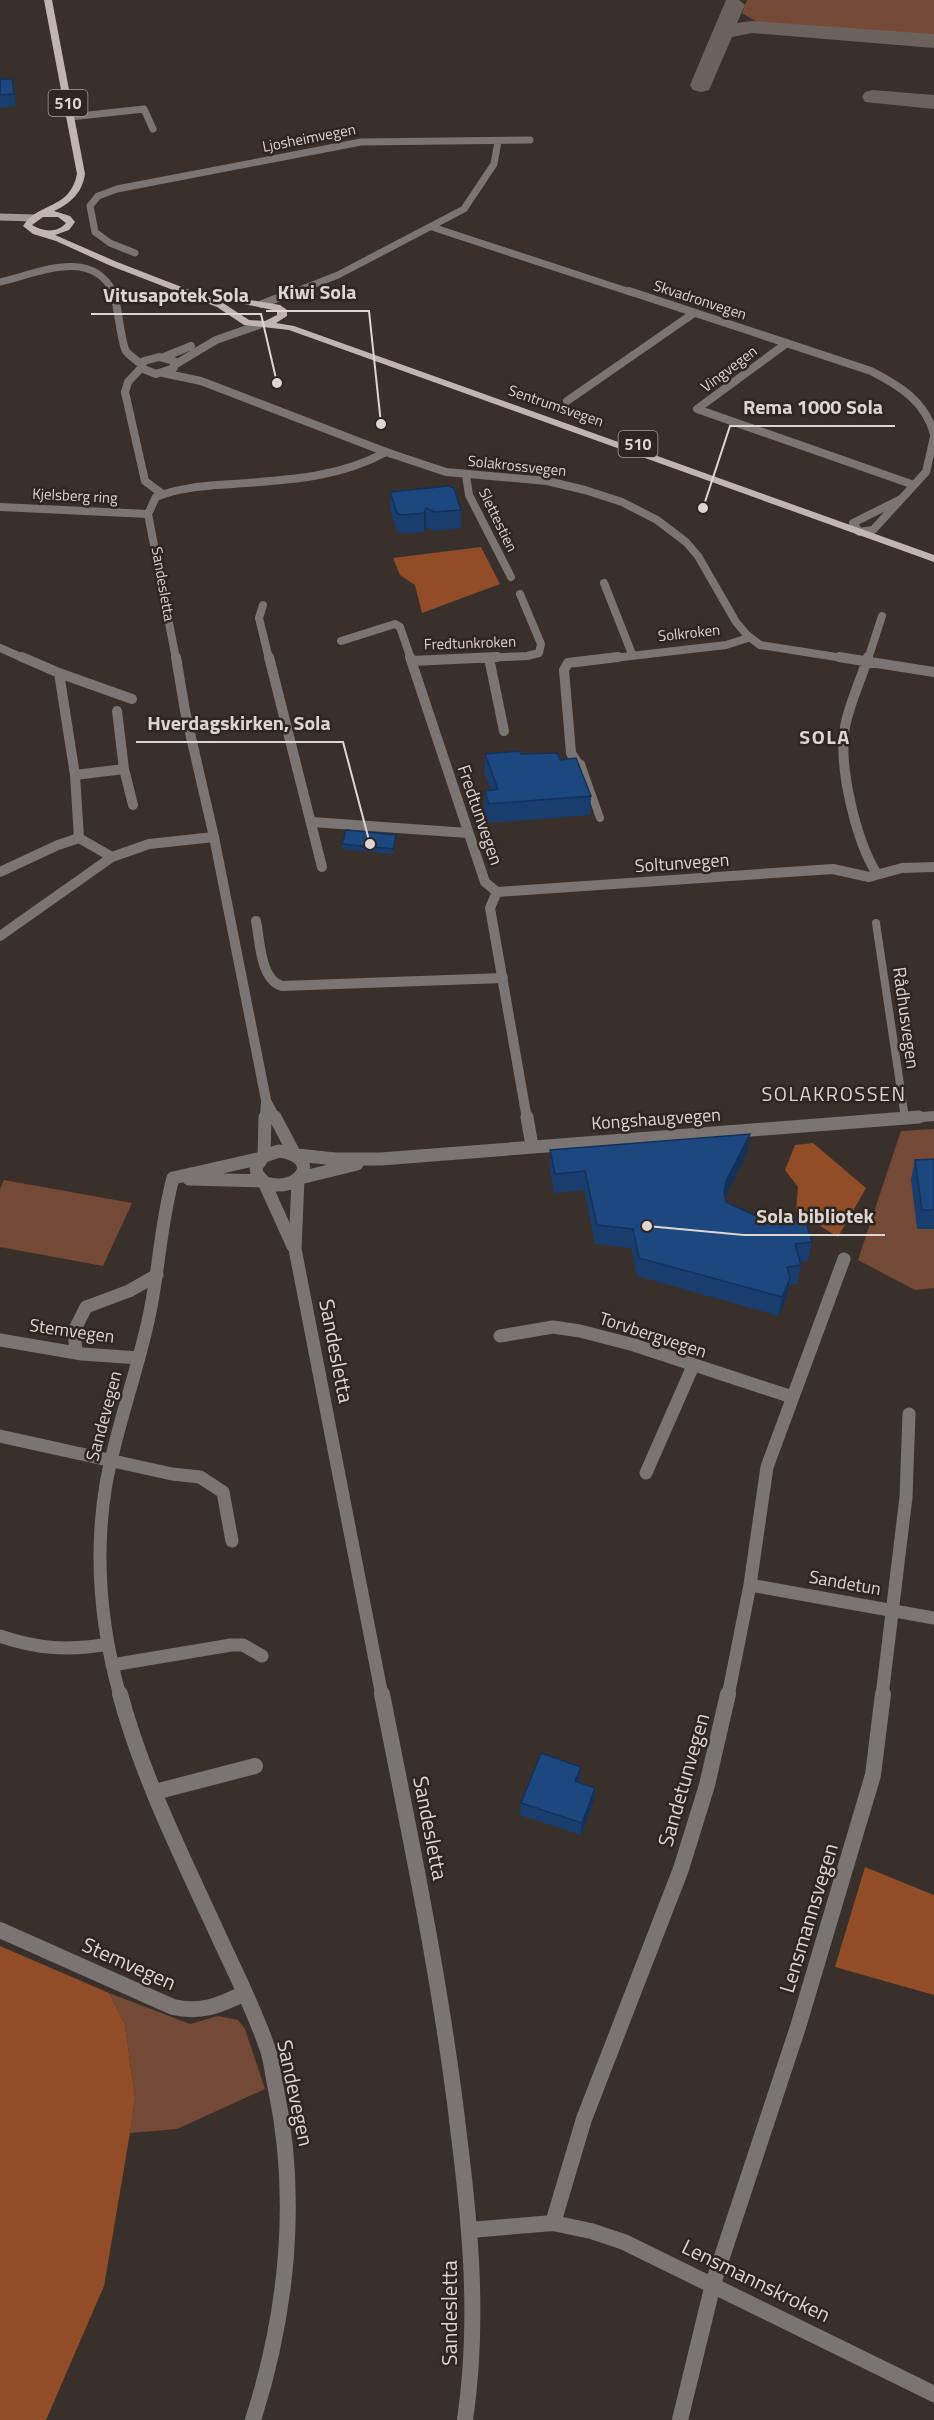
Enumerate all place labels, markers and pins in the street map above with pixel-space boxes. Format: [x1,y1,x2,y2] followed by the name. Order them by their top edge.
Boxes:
[266,273,369,311] callout: Kiwi Sola
[91,276,261,314] callout: Vitusapotek Sola
[730,388,895,426] callout: Rema 1000 Sola
[136,704,343,742] callout: Hverdagskirken, Sola
[744,1197,885,1235] callout: Sola bibliotek

